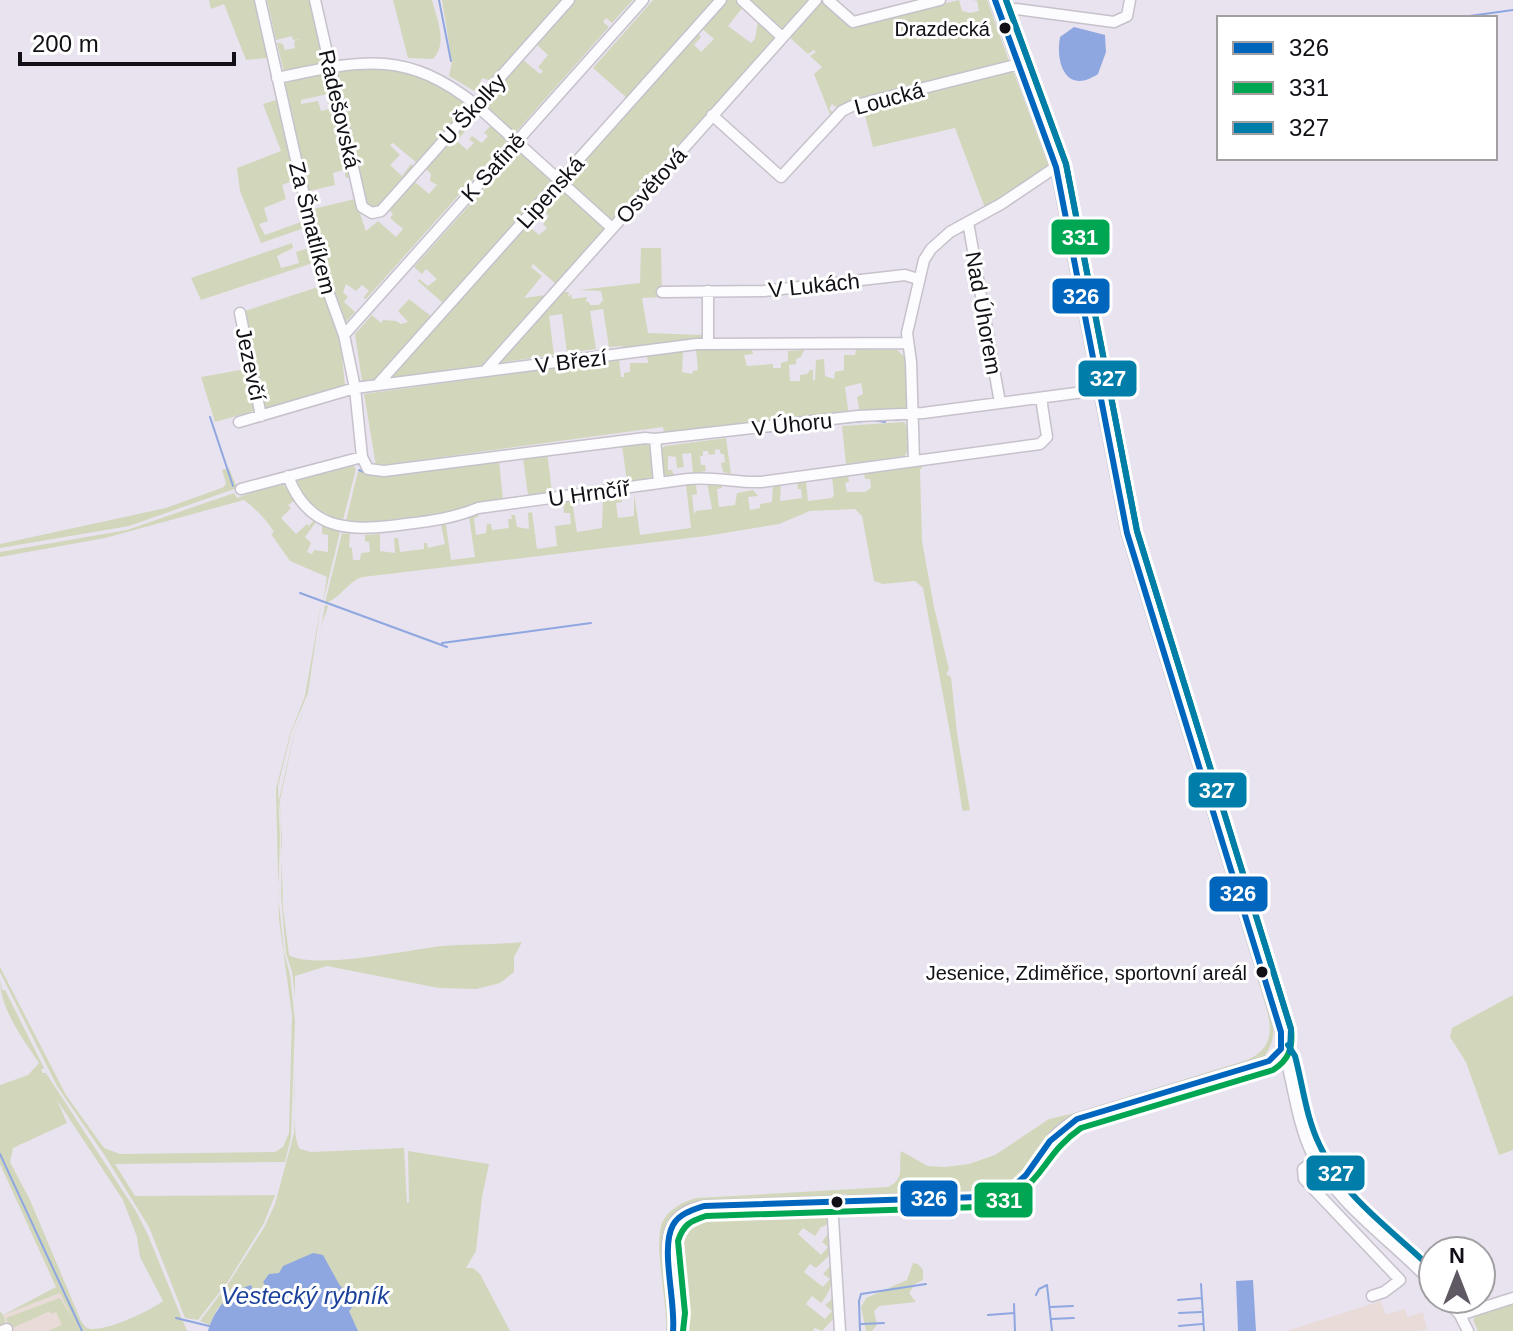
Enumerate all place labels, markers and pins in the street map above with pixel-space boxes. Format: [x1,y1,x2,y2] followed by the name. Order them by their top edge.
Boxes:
[894,18,991,40] place label: Drazdecká
[997,20,1013,36] marker: Drazdecká
[926,962,1247,984] place label: Jesenice, Zdiměřice, sportovní areál
[1254,964,1270,980] marker: Jesenice, Zdiměřice, sportovní areál
[829,1194,845,1210] unlabelled marker

